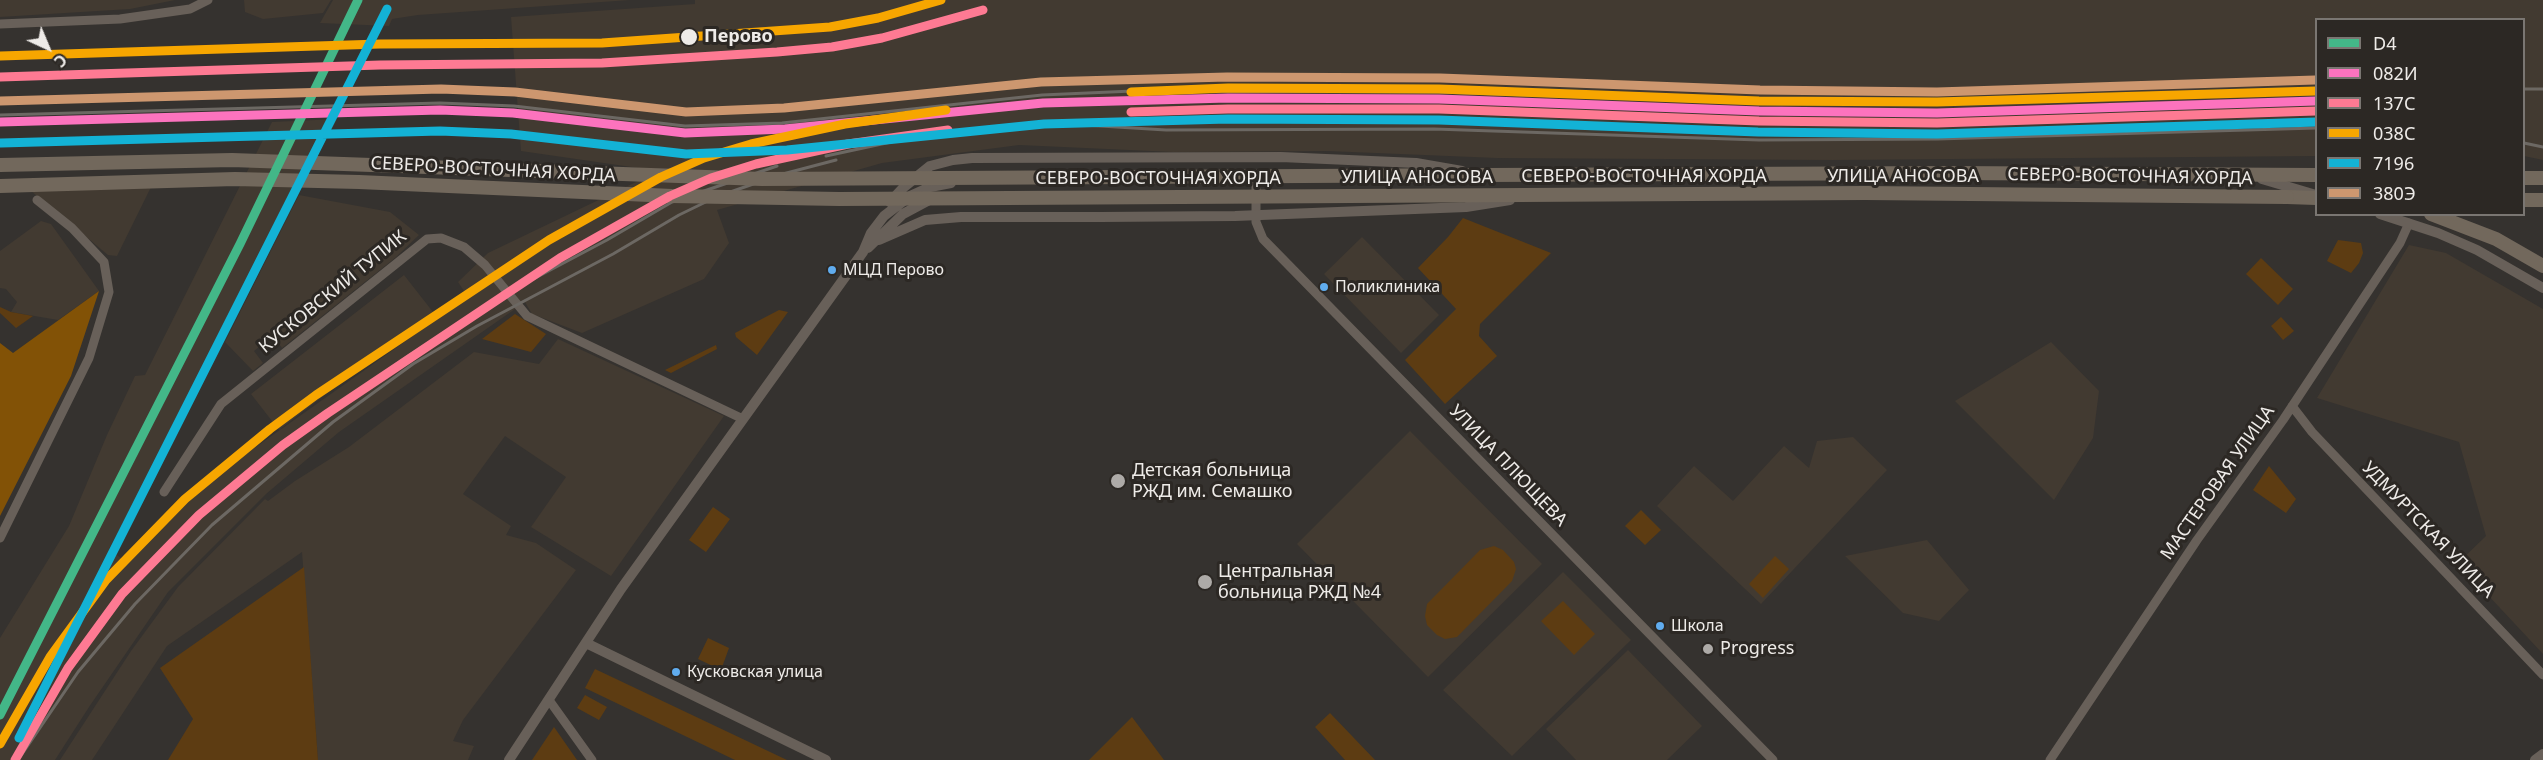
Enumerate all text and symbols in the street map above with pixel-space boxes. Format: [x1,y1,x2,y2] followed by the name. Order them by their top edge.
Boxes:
[18,18,78,78] north arrow
[2315,18,2525,216] legend
[704,26,773,48] place label: Перово
[679,27,699,47] marker: Перово
[2373,31,2396,55] text: D4
[49,49,72,72] text: С
[2373,61,2418,85] text: 082И
[2373,91,2415,115] text: 137С
[2373,121,2415,145] text: 038С
[2373,151,2414,175] text: 7196
[370,153,616,187] street label: СЕВЕРО-ВОСТОЧНАЯ ХОРДА
[2007,164,2253,190] street label: СЕВЕРО-ВОСТОЧНАЯ ХОРДА
[1521,166,1767,188] street label: СЕВЕРО-ВОСТОЧНАЯ ХОРДА
[1827,166,1979,188] street label: УЛИЦА АНОСОВА
[1341,167,1493,189] street label: УЛИЦА АНОСОВА
[1035,168,1281,190] street label: СЕВЕРО-ВОСТОЧНАЯ ХОРДА
[2373,181,2416,205] text: 380Э
[255,226,411,358] street label: КУСКОВСКИЙ ТУПИК
[843,260,944,280] place label: МЦД Перово
[826,264,838,276] marker: МЦД Перово
[1335,277,1440,297] place label: Поликлиника
[1318,281,1330,293] marker: Поликлиника
[1444,401,1572,531] street label: УЛИЦА ПЛЮЩЕВА
[2157,402,2279,564] street label: МАСТЕРОВАЯ УЛИЦА
[2357,457,2499,603] street label: УДМУРТСКАЯ УЛИЦА
[1132,460,1292,502] place label: Детская больница РЖД им. Семашко
[1109,472,1127,490] marker: Детская больница РЖД им. Семашко
[1218,561,1381,604] place label: Центральная больница РЖД №4
[1196,573,1214,591] marker: Центральная больница РЖД №4
[1671,616,1724,636] place label: Школа
[1654,620,1666,632] marker: Школа
[1720,638,1794,660] place label: Progress
[1701,642,1715,656] marker: Progress
[687,662,823,682] place label: Кусковская улица
[670,666,682,678] marker: Кусковская улица

